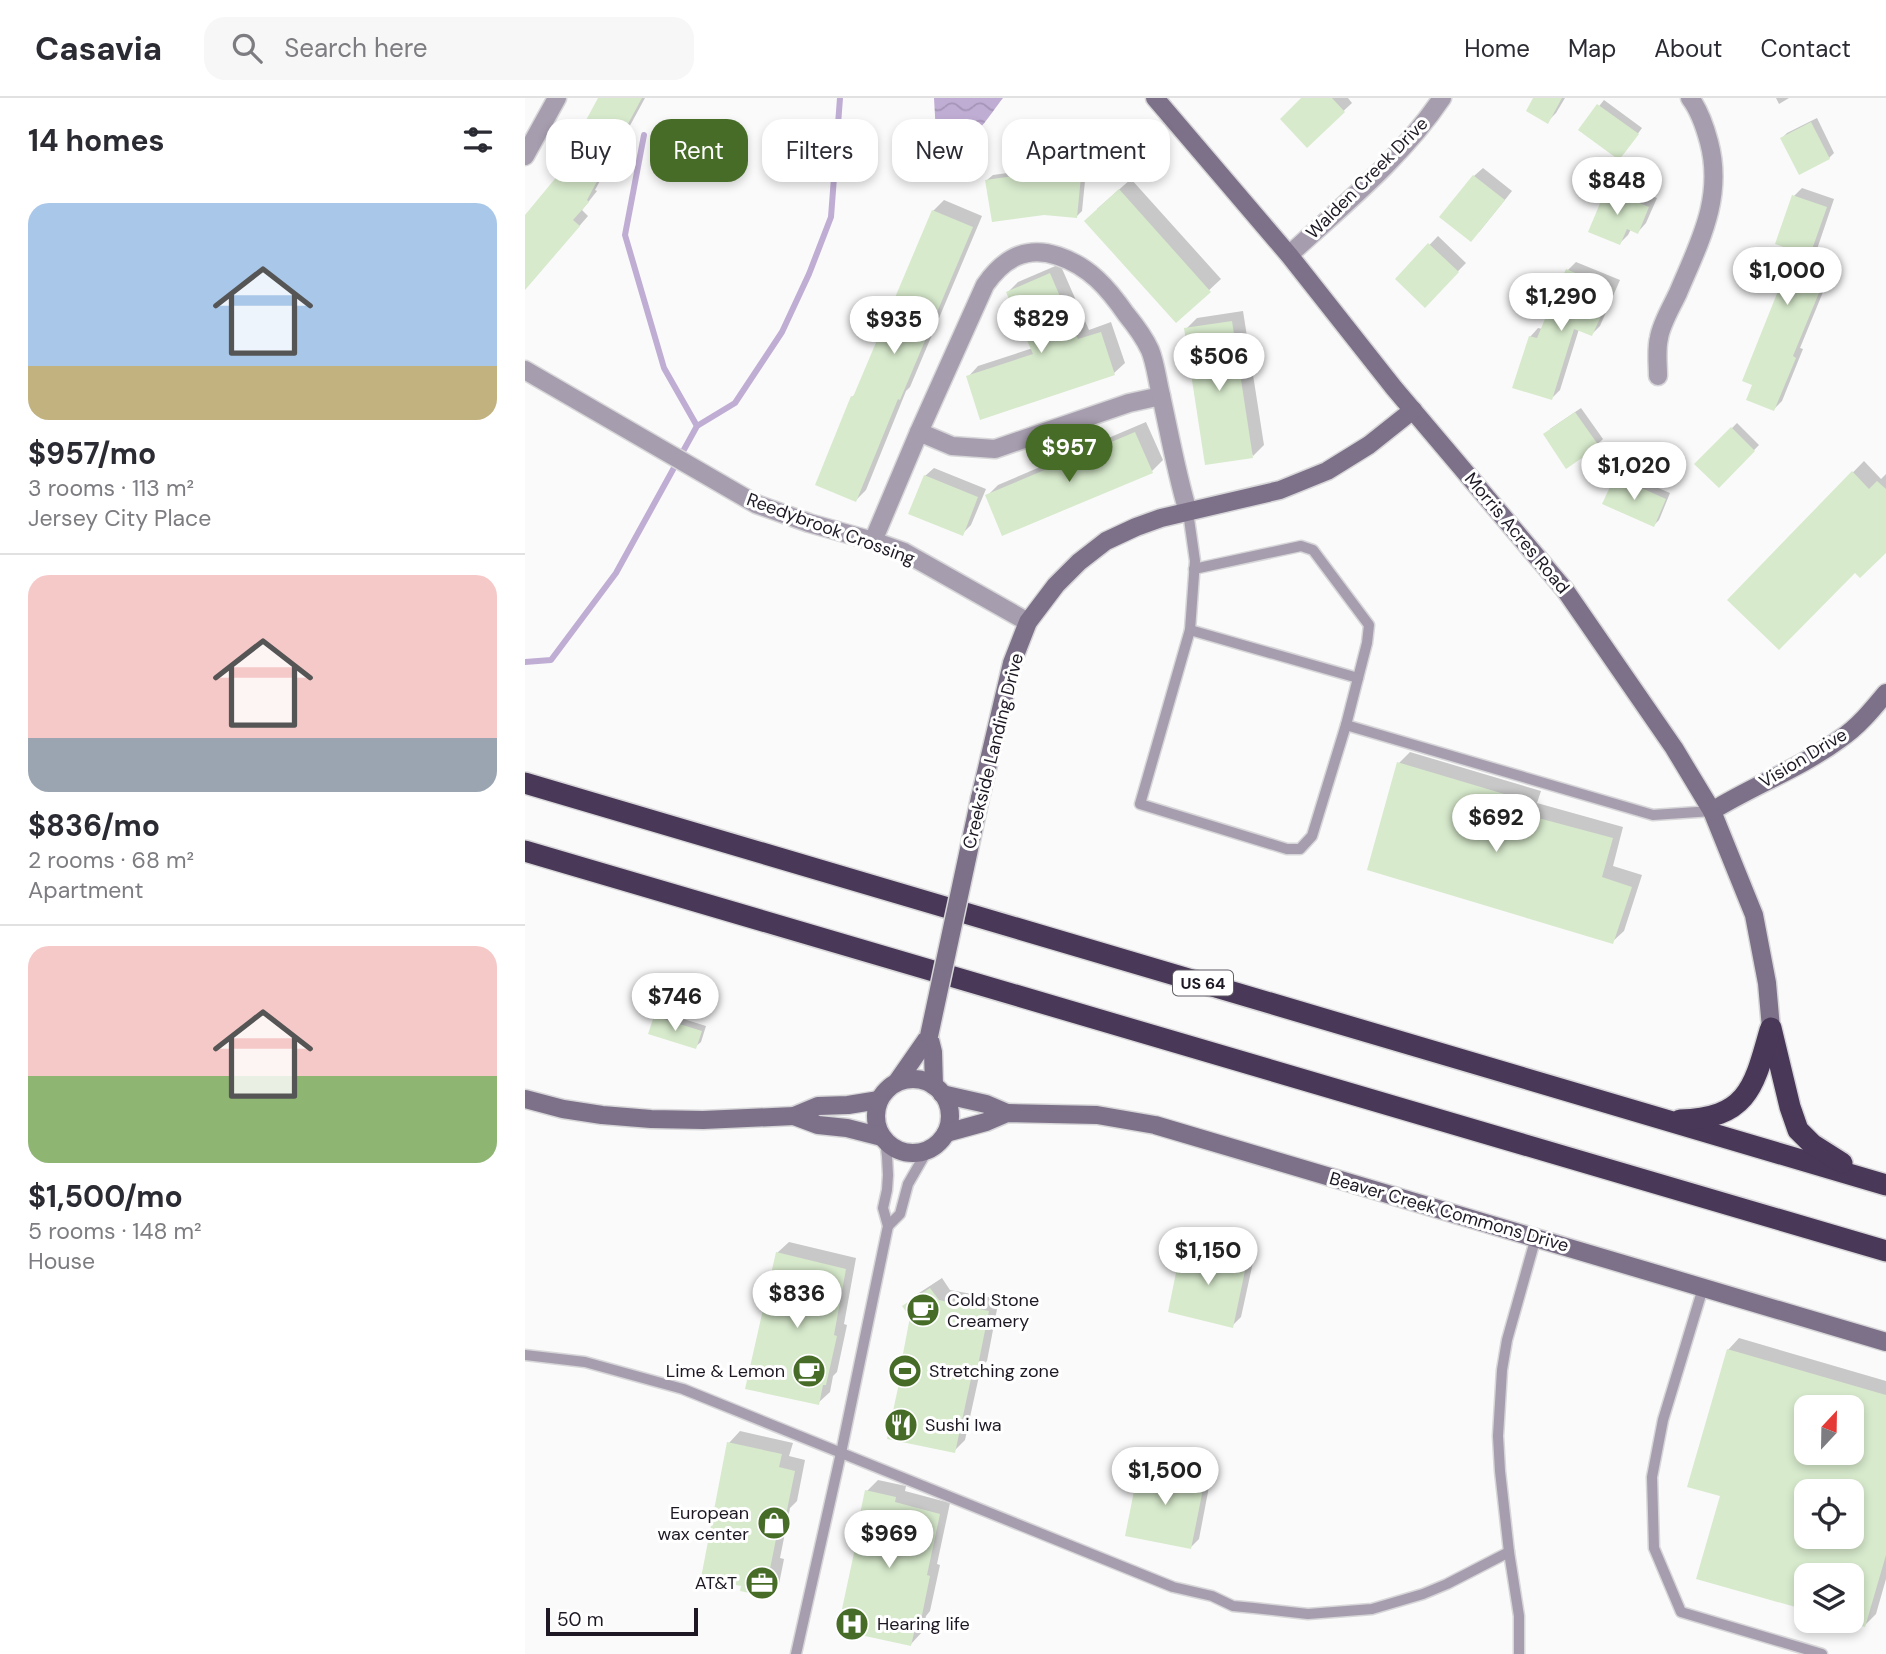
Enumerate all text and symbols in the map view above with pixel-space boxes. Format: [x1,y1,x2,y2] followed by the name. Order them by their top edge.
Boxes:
[204,17,694,80] search box
[35,27,162,70] text: Casavia
[228,29,266,67] icon: search
[284,31,428,65] text: Search here
[1464,33,1530,64] text: Home
[1568,33,1616,64] text: Map
[1654,33,1723,64] text: About
[1761,33,1851,64] text: Contact
[1301,112,1433,244] street label: Walden Creek Drive
[546,119,636,182] chip: Buy
[650,119,748,182] chip: Rent
[762,119,878,182] chip: Filters
[892,119,988,182] chip: New
[1002,119,1170,182] chip: Apartment
[28,121,165,160] text: 14 homes
[459,121,497,159] icon: filters
[1576,158,1658,217] pin: $848
[1588,165,1646,195] text: $848
[200,248,326,374] icon: home
[1730,248,1844,307] pin: $1,000
[1749,255,1825,285] text: $1,000
[1504,274,1618,333] pin: $1,290
[1525,281,1597,311] text: $1,290
[853,296,935,356] pin: $935
[1000,296,1082,355] pin: $829
[1013,303,1069,333] text: $829
[866,304,922,334] text: $935
[1178,334,1260,393] pin: $506
[1190,341,1248,371] text: $506
[1028,424,1110,484] pin: $957
[1042,432,1097,462] text: $957
[28,434,156,473] text: $957/mo
[1577,442,1691,502] pin: $1,020
[1597,450,1671,480] text: $1,020
[1459,467,1575,599] street label: Morris Acres Road
[28,473,194,503] text: 3 rooms · 113 m²
[744,487,918,571] street label: Reedybrook Crossing
[28,503,211,533] text: Jersey City Place
[200,620,326,746] icon: home
[957,651,1029,851] street label: Creekside Landing Drive
[1755,722,1851,794] street label: Vision Drive
[1455,794,1537,854] pin: $692
[1468,802,1524,832] text: $692
[28,806,160,845] text: $836/mo
[28,845,194,875] text: 2 rooms · 68 m²
[28,875,143,905] text: Apartment
[1173,970,1233,996] road number: US 64
[634,974,716,1033] pin: $746
[648,981,702,1011] text: $746
[200,991,326,1117] icon: home
[1327,1166,1571,1258] street label: Beaver Creek Commons Drive
[28,1177,183,1216] text: $1,500/mo
[28,1216,202,1246] text: 5 rooms · 148 m²
[1151,1228,1265,1287] pin: $1,150
[1175,1235,1241,1265] text: $1,150
[28,1246,95,1276] text: House
[756,1270,838,1330] pin: $836
[769,1278,825,1308] text: $836
[947,1288,1039,1333] place label: Cold Stone Creamery
[904,1291,942,1329] cafe icon: Cold Stone Creamery
[790,1352,828,1390] cafe icon: Lime & Lemon
[886,1352,924,1390] sports icon: Stretching zone
[666,1359,785,1383] place label: Lime & Lemon
[929,1359,1059,1383] place label: Stretching zone
[1794,1395,1864,1465] north arrow
[1794,1395,1864,1633] map controls
[882,1406,920,1444] restaurant icon: Sushi Iwa
[925,1413,1002,1437] place label: Sushi Iwa
[1108,1448,1222,1507] pin: $1,500
[1128,1455,1202,1485] text: $1,500
[1794,1479,1864,1549] button: locate
[658,1501,749,1546] place label: European wax center
[755,1504,793,1542] shop icon: European wax center
[848,1510,930,1570] pin: $969
[860,1518,918,1548] text: $969
[1794,1563,1864,1633] button: layers
[743,1564,781,1602] office icon: AT&T
[695,1571,737,1595] place label: AT&T
[546,1605,698,1637] scale bar
[833,1605,871,1643] hospital icon: Hearing life
[557,1607,604,1632] text: 50 m
[877,1612,970,1636] place label: Hearing life

